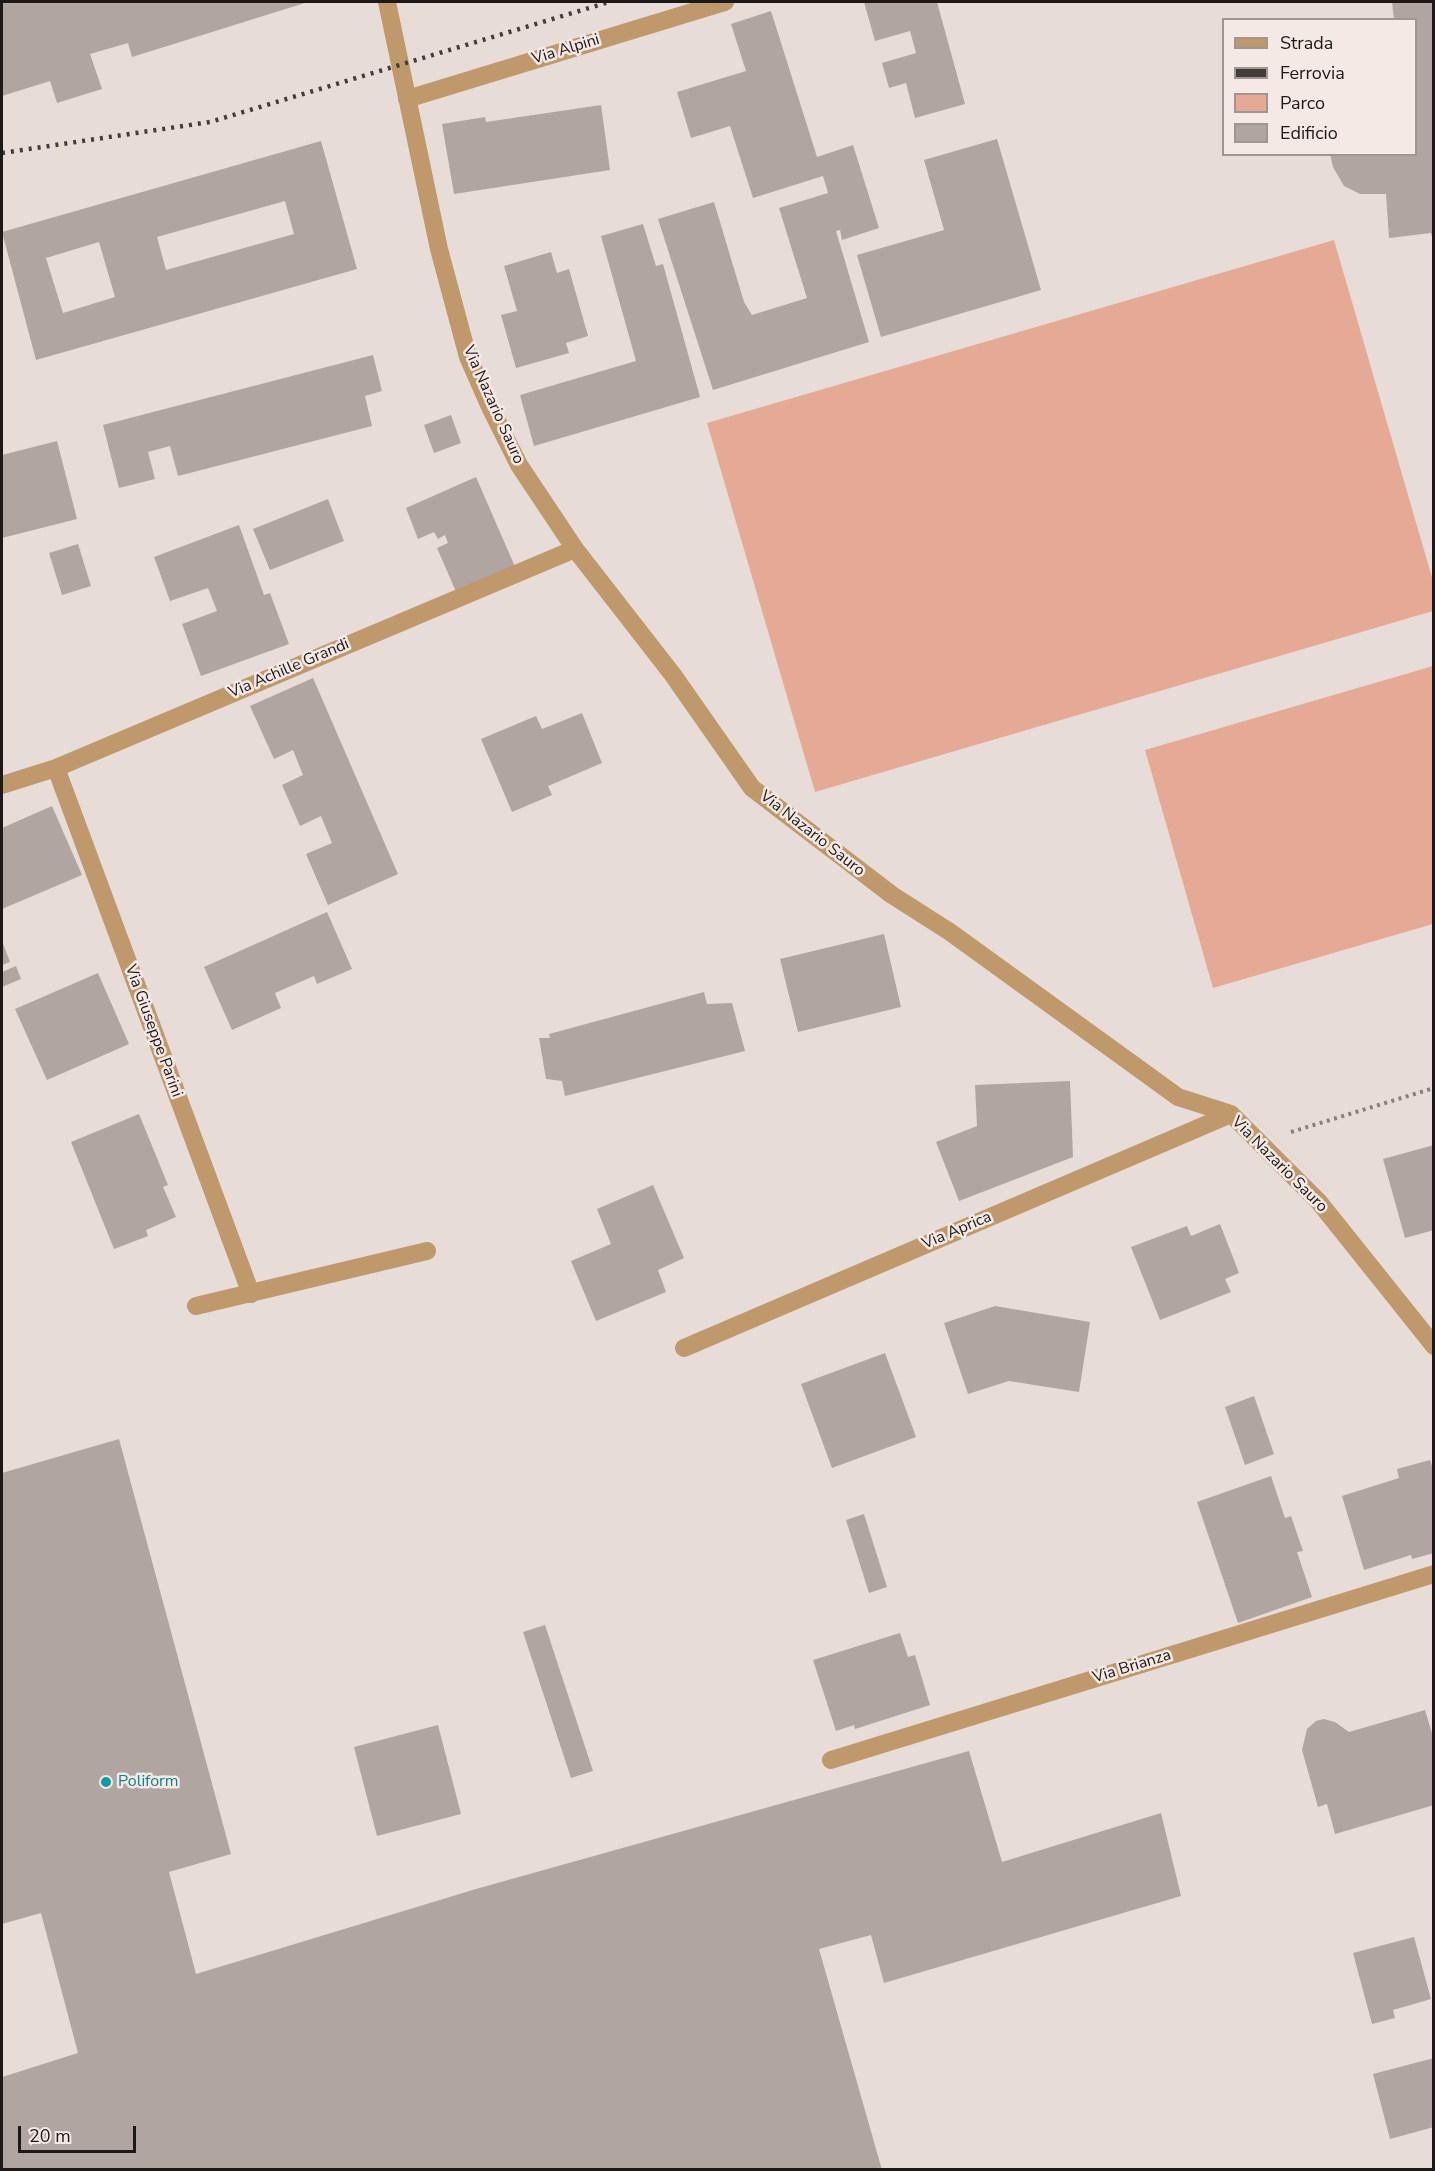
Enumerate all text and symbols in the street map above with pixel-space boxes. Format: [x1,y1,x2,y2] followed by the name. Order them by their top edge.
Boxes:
[1222,18,1417,156] legend
[530,31,602,69] street label: Via Alpini
[1280,31,1333,55] text: Strada
[1280,61,1345,85] text: Ferrovia
[1280,91,1325,115] text: Parco
[1280,121,1338,145] text: Edificio
[458,343,528,467] street label: Via Nazario Sauro
[226,635,352,703] street label: Via Achille Grandi
[756,787,868,881] street label: Via Nazario Sauro
[120,962,186,1100] street label: Via Giuseppe Parini
[1227,1113,1331,1217] street label: Via Nazario Sauro
[919,1208,995,1254] street label: Via Aprica
[1090,1646,1174,1688] street label: Via Brianza
[118,1772,179,1792] place label: Poliform
[99,1775,113,1789] marker: Poliform
[21,2114,140,2152] scale bar
[29,2124,71,2148] text: 20 m

